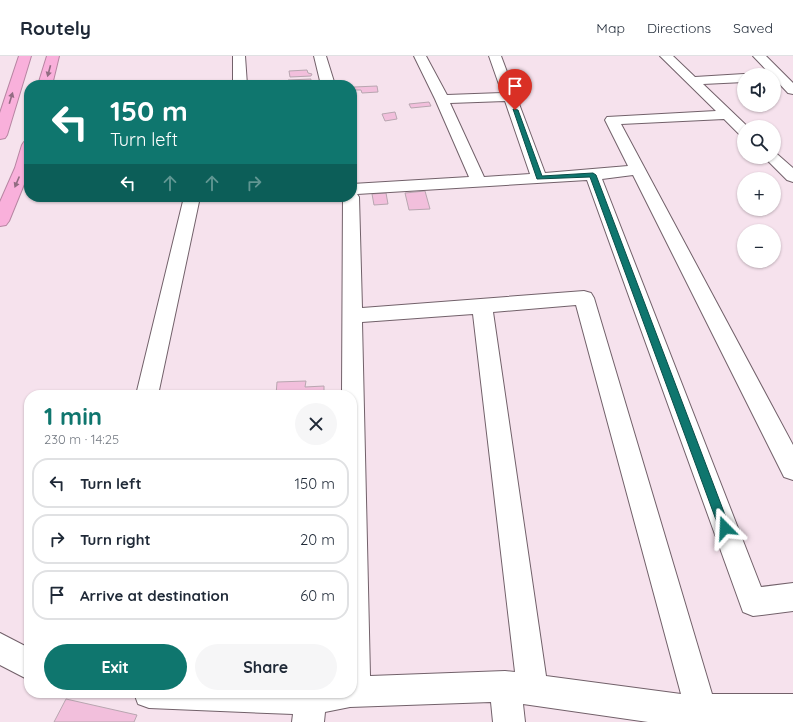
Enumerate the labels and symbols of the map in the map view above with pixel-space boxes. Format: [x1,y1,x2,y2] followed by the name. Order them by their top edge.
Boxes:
[46,64,52,77] one-way arrow
[498,69,532,110] pin
[8,91,14,103] one-way arrow
[14,176,20,188] one-way arrow
[704,507,746,549] position arrow

